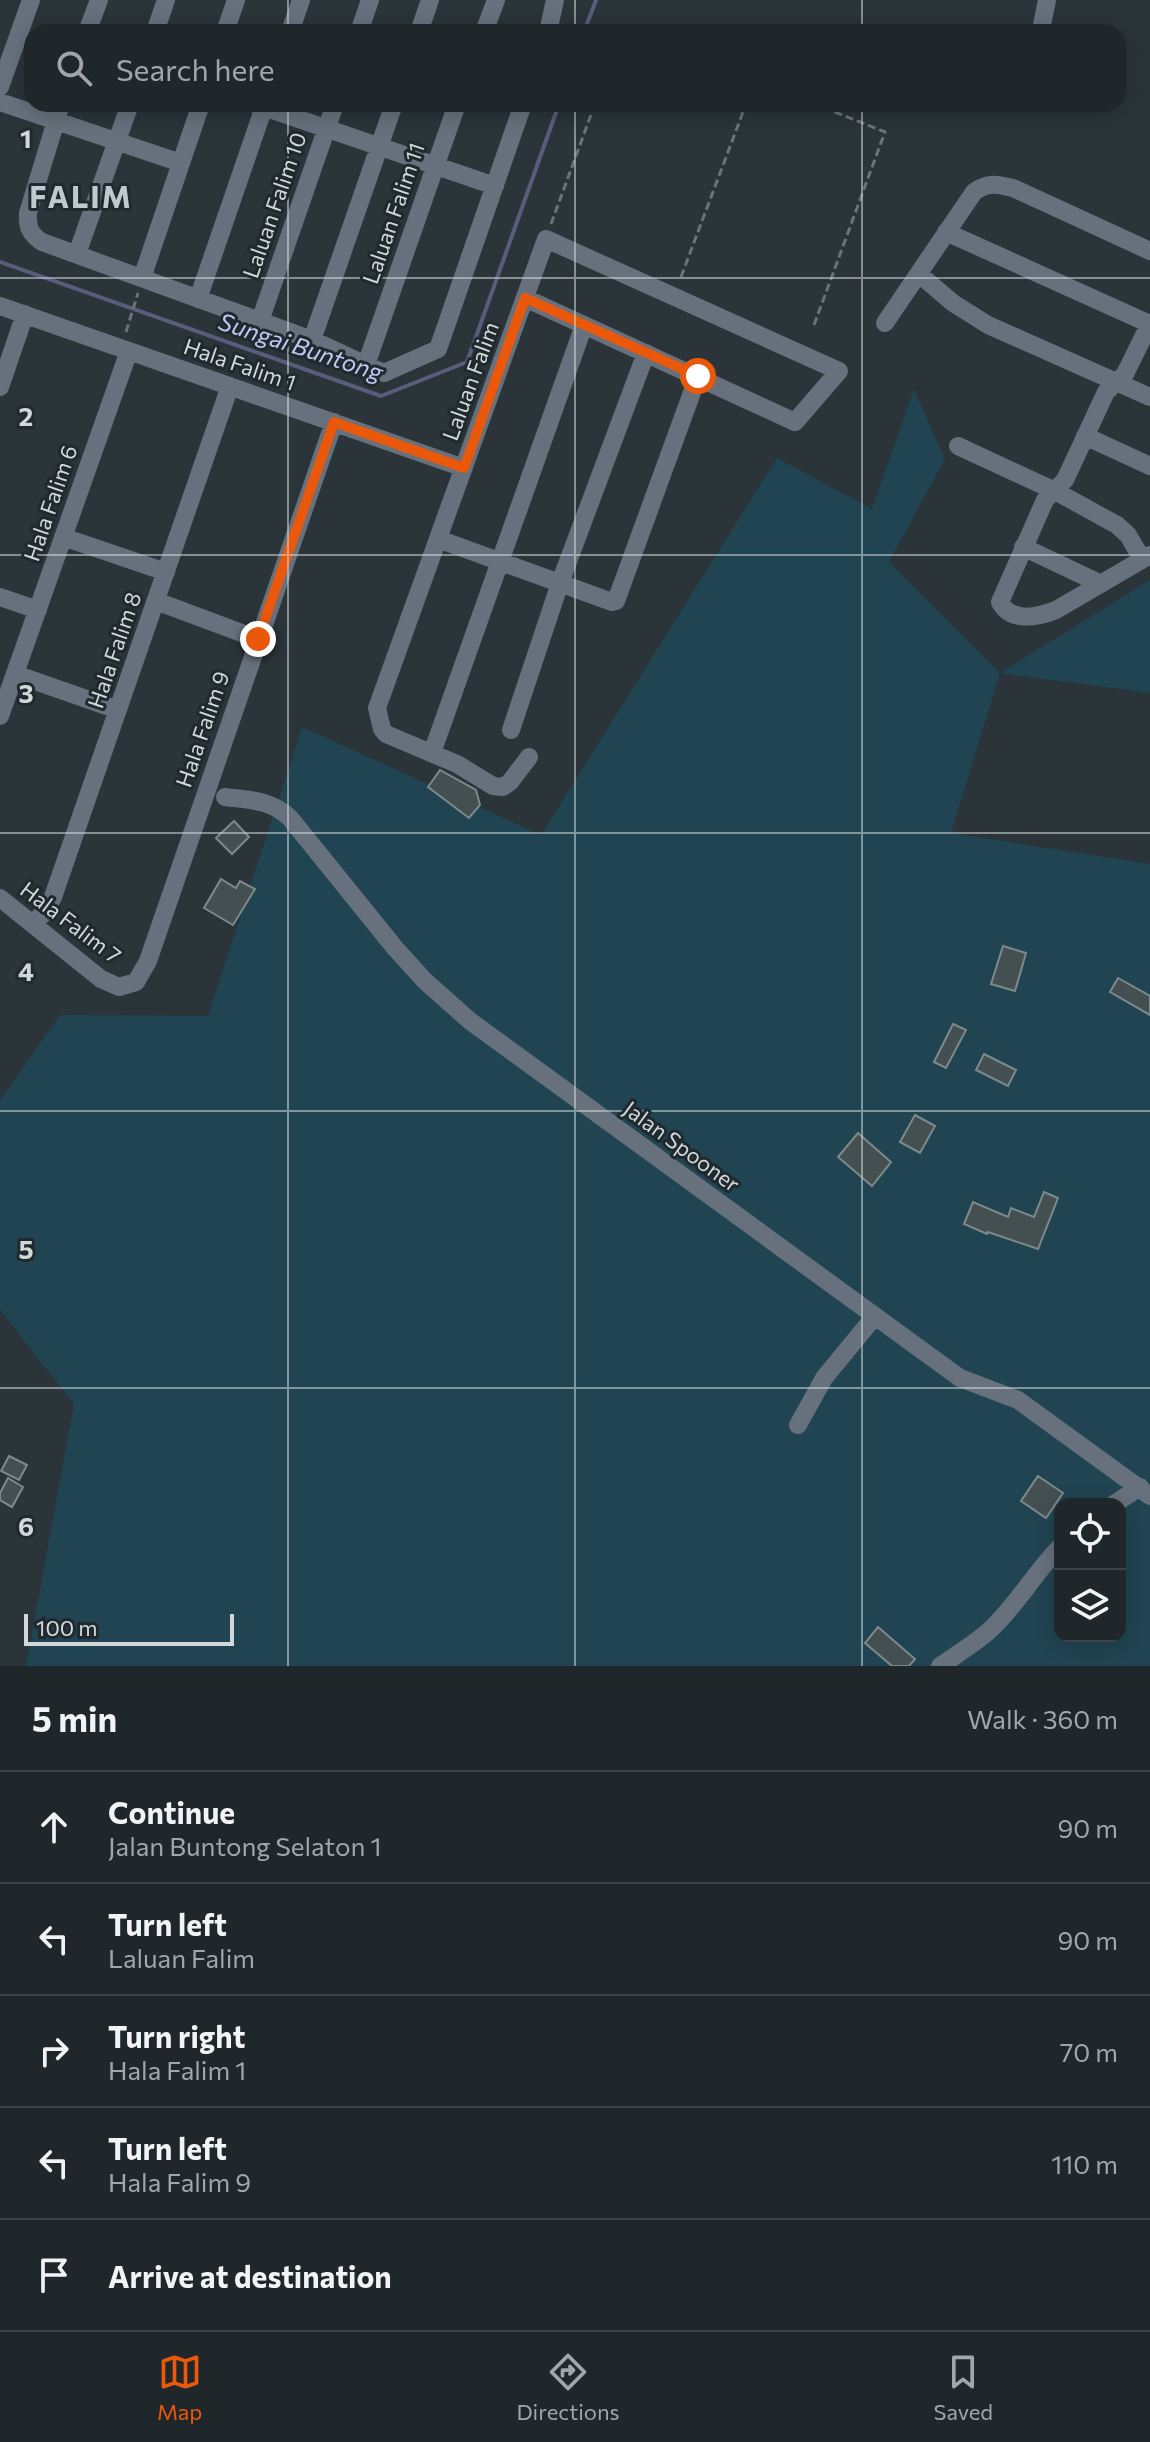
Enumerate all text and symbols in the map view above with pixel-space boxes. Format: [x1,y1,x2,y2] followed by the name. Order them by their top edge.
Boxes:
[24,24,1126,112] search box
[52,46,96,90] icon: search
[116,50,275,87] text: Search here
[20,122,32,153] text: 1
[236,129,312,281] street label: Laluan Falim 10
[356,139,430,287] street label: Laluan Falim 11
[29,177,133,214] district label: FALIM
[215,306,388,386] water label: Sungai Buntong
[436,318,504,444] street label: Laluan Falim
[180,332,300,396] street label: Hala Falim 1
[680,358,716,394] route start
[19,400,33,431] text: 2
[18,441,82,565] street label: Hala Falim 6
[82,588,146,712] street label: Hala Falim 8
[240,621,276,657] route end
[170,667,234,791] street label: Hala Falim 9
[18,677,34,708] text: 3
[15,875,127,969] street label: Hala Falim 7
[18,955,34,986] text: 4
[619,1095,746,1197] street label: Jalan Spooner
[18,1233,34,1264] text: 5
[1054,1498,1126,1642] map controls
[1054,1498,1126,1570] button: locate
[18,1510,34,1541] text: 6
[1054,1570,1126,1642] button: layers
[24,1610,234,1646] scale bar
[36,1614,98,1641] text: 100 m
[32,1697,117,1739] text: 5 min
[967,1703,1118,1734] text: Walk · 360 m
[108,1793,235,1830] text: Continue
[32,1805,76,1849] icon: ahead
[1058,1812,1118,1843] text: 90 m
[108,1830,382,1861] text: Jalan Buntong Selaton 1
[108,1905,227,1942] text: Turn left
[32,1917,76,1961] icon: left
[1058,1924,1118,1955] text: 90 m
[108,1942,255,1973] text: Laluan Falim
[108,2017,245,2054] text: Turn right
[32,2029,76,2073] icon: right
[1060,2036,1118,2067] text: 70 m
[108,2054,246,2085] text: Hala Falim 1
[108,2129,227,2166] text: Turn left
[32,2141,76,2185] icon: left
[1051,2148,1118,2179] text: 110 m
[108,2166,251,2197] text: Hala Falim 9
[32,2253,76,2297] icon: arrive
[108,2257,392,2294] text: Arrive at destination
[157,2350,202,2425] tab: Map
[516,2350,620,2425] tab: Directions
[934,2350,993,2425] tab: Saved

